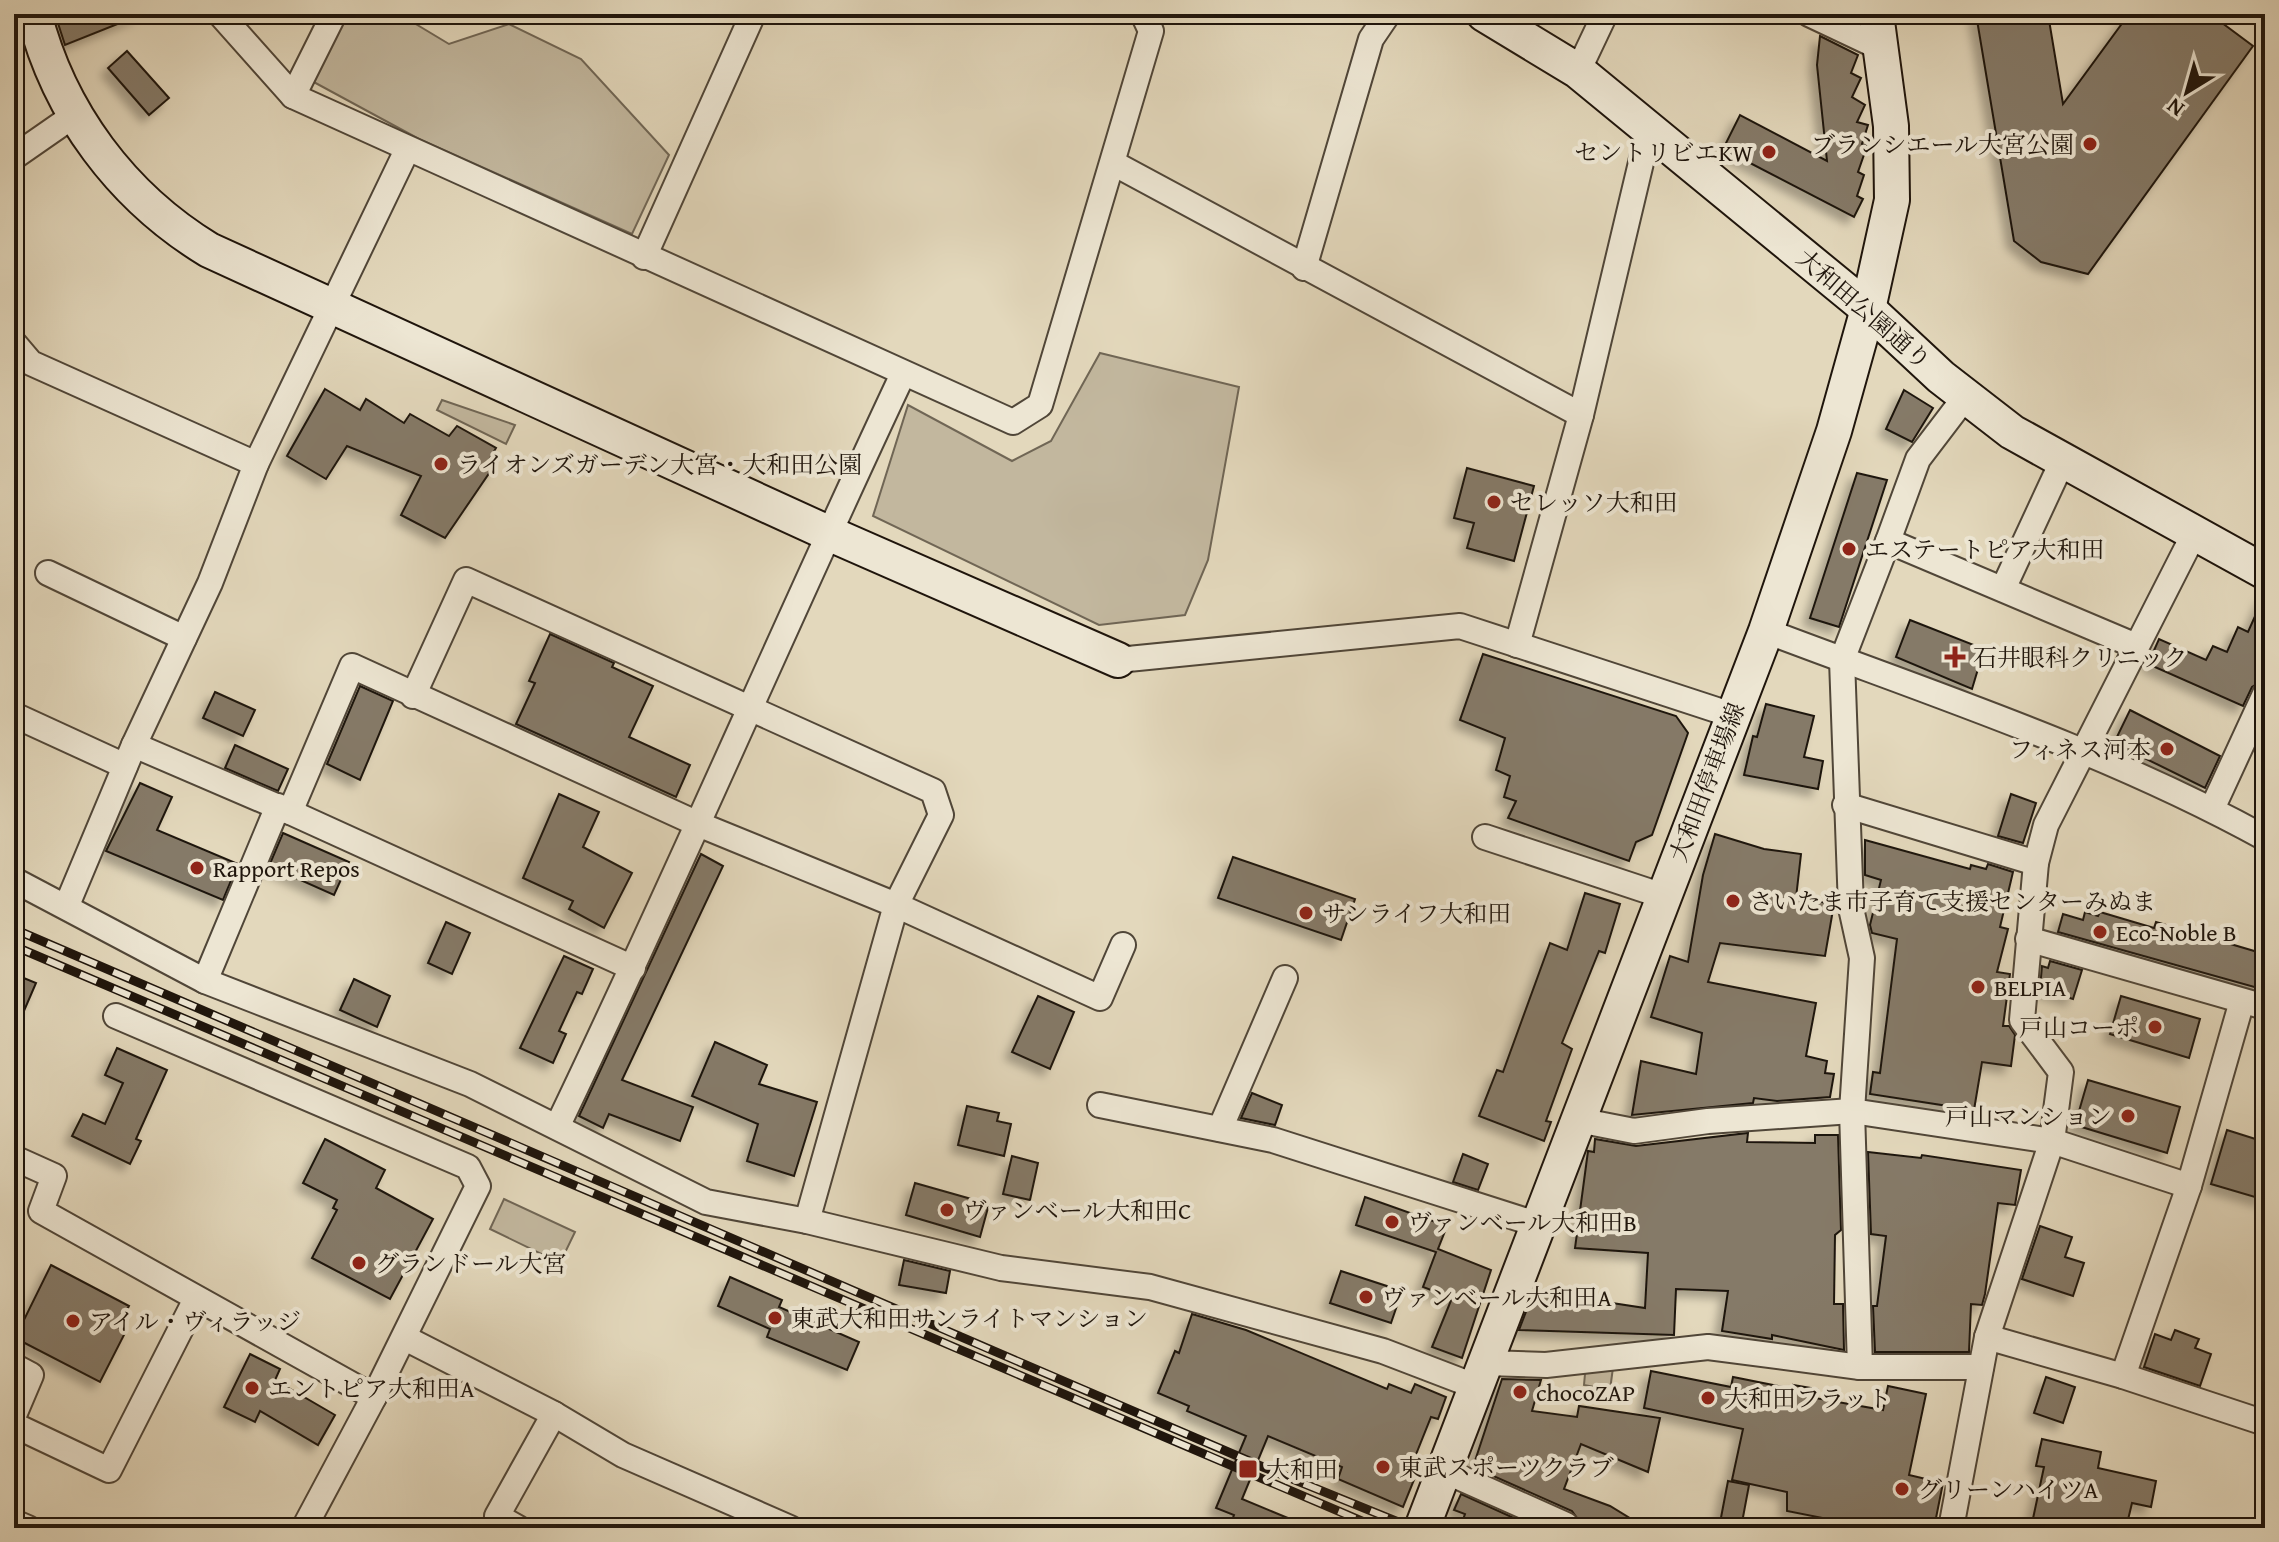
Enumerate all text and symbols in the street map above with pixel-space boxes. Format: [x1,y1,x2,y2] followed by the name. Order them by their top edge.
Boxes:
[2147,52,2227,132] north arrow
[2159,91,2190,125] text: N
[1811,127,2074,162] place label: ブランシエール大宮公園
[1574,135,1754,170] place label: セントリビエKW
[2081,135,2099,153] marker: ブランシエール大宮公園
[1760,143,1778,161] marker: セントリビエKW
[1789,241,1939,377] street label: 大和田公園通り
[457,447,862,482] place label: ライオンズガーデン大宮・大和田公園
[432,455,450,473] marker: ライオンズガーデン大宮・大和田公園
[1510,485,1678,520] place label: セレッソ大和田
[1485,493,1503,511] marker: セレッソ大和田
[1865,532,2105,567] place label: エステートピア大和田
[1840,540,1858,558] marker: エステートピア大和田
[1973,640,2188,675] place label: 石井眼科クリニック
[1944,646,1966,668] marker: 石井眼科クリニック
[1661,697,1753,867] street label: 大和田停車場線
[2009,732,2151,767] place label: フィネス河本
[2158,740,2176,758] marker: フィネス河本
[213,851,360,886] place label: Rapport Repos
[188,859,206,877] marker: Rapport Repos
[1749,884,2156,919] place label: さいたま市子育て支援センターみぬま
[1724,892,1742,910] marker: さいたま市子育て支援センターみぬま
[1322,896,1511,931] place label: サンライフ大和田
[1297,904,1315,922] marker: サンライフ大和田
[2116,915,2237,950] place label: Eco-Noble B
[2091,923,2109,941] marker: Eco-Noble B
[1994,970,2067,1005] place label: BELPIA
[1969,978,1987,996] marker: BELPIA
[2019,1010,2139,1045] place label: 戸山コーポ
[2146,1018,2164,1036] marker: 戸山コーポ
[1945,1099,2112,1134] place label: 戸山マンション
[2119,1107,2137,1125] marker: 戸山マンション
[963,1193,1191,1228] place label: ヴァンベール大和田C
[938,1201,956,1219] marker: ヴァンベール大和田C
[1408,1205,1637,1240] place label: ヴァンベール大和田B
[1383,1213,1401,1231] marker: ヴァンベール大和田B
[375,1246,567,1281] place label: グランドール大宮
[350,1254,368,1272] marker: グランドール大宮
[1382,1280,1612,1315] place label: ヴァンベール大和田A
[1357,1288,1375,1306] marker: ヴァンベール大和田A
[791,1301,1148,1336] place label: 東武大和田サンライトマンション
[89,1304,301,1339] place label: アイル・ヴィラッジ
[766,1309,784,1327] marker: 東武大和田サンライトマンション
[64,1312,82,1330] marker: アイル・ヴィラッジ
[268,1371,475,1406] place label: エントピア大和田A
[1536,1375,1635,1410] place label: chocoZAP
[243,1379,261,1397] marker: エントピア大和田A
[1724,1381,1892,1416] place label: 大和田フラット
[1511,1383,1529,1401] marker: chocoZAP
[1699,1389,1717,1407] marker: 大和田フラット
[1399,1450,1614,1485] place label: 東武スポーツクラブ
[1266,1452,1338,1487] place label: 大和田
[1237,1458,1259,1480] marker: 大和田
[1374,1458,1392,1476] marker: 東武スポーツクラブ
[1918,1472,2099,1507] place label: グリーンハイツA
[1893,1480,1911,1498] marker: グリーンハイツA

